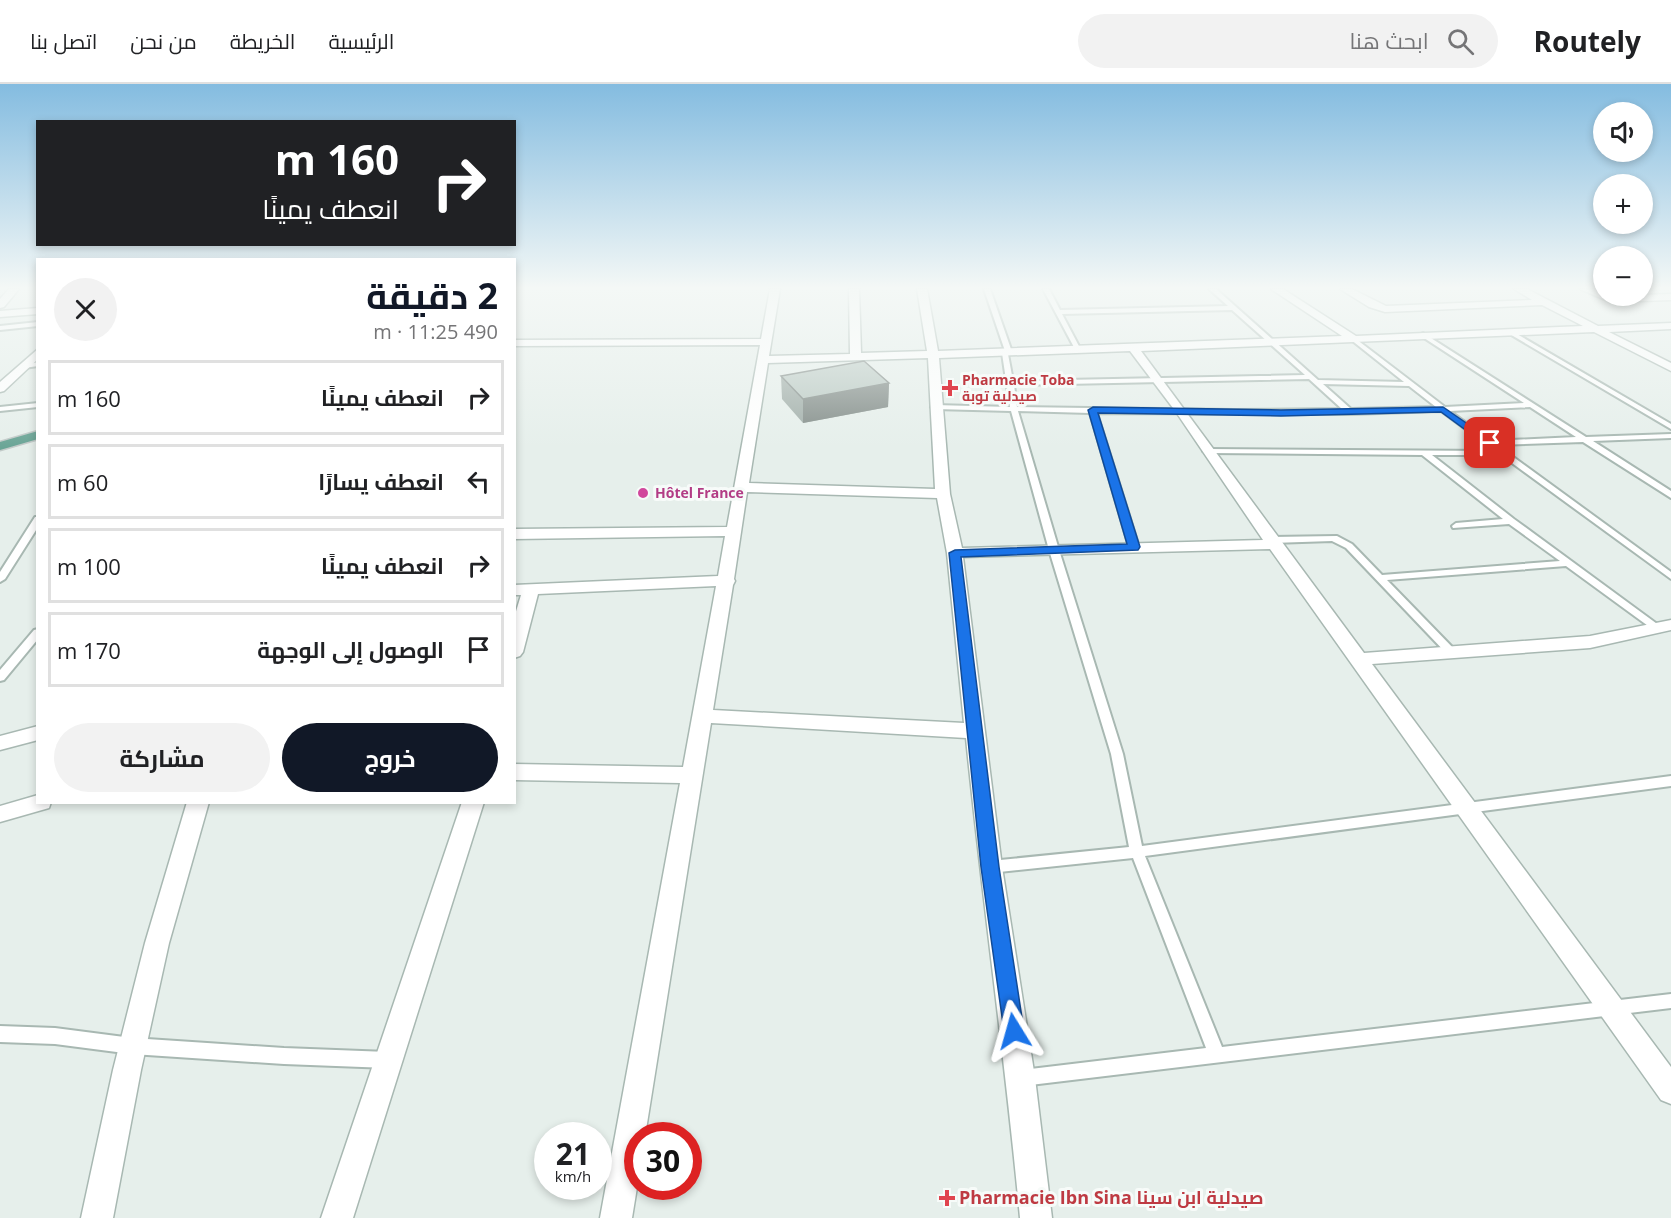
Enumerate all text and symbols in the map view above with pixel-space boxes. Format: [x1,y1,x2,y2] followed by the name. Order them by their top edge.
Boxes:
[1078,14,1498,68] search box
[1534,22,1641,60] text: Routely
[1349,25,1429,55] text: ابحث هنا
[1444,25,1477,58] icon: search
[30,27,97,55] text: اتصل بنا
[130,27,197,55] text: من نحن
[230,27,295,55] text: الخريطة
[328,27,394,55] text: الرئيسية
[1593,102,1653,306] map controls
[1593,102,1653,162] button: sound
[275,130,399,187] text: 160 m
[420,144,498,222] icon: right
[1593,174,1653,234] button: +
[262,190,399,227] text: انعطف يمينًا
[1593,246,1653,306] button: −
[366,271,498,320] text: 2 دقيقة
[54,278,117,341] button: close
[373,318,498,345] text: 490 m · 11:25
[962,370,1074,405] place label: Pharmacie Toba صيدلية توبة
[462,381,495,414] icon: right
[943,381,957,395] marker: Pharmacie Toba صيدلية توبة
[321,382,444,412] text: انعطف يمينًا
[57,383,121,413] text: 160 m
[1464,417,1515,468] pin
[1473,426,1506,459] icon: arrive
[462,465,495,498] icon: left
[318,466,444,496] text: انعطف يسارًا
[57,467,108,497] text: 60 m
[655,483,744,502] place label: Hôtel France
[636,486,650,500] marker: Hôtel France
[462,549,495,582] icon: right
[321,550,444,580] text: انعطف يمينًا
[57,551,121,581] text: 100 m
[462,633,495,666] icon: arrive
[257,634,444,664] text: الوصول إلى الوجهة
[57,635,121,665] text: 170 m
[54,723,270,792] button: مشاركة
[282,723,498,792] button: خروج
[982,999,1046,1063] position arrow
[624,1122,702,1200] speed limit sign: 30
[556,1133,590,1174] text: 21
[555,1166,591,1186] text: km/h
[959,1185,1263,1209] place label: Pharmacie Ibn Sina صيدلية ابن سينا
[940,1191,954,1205] marker: Pharmacie Ibn Sina صيدلية ابن سينا

